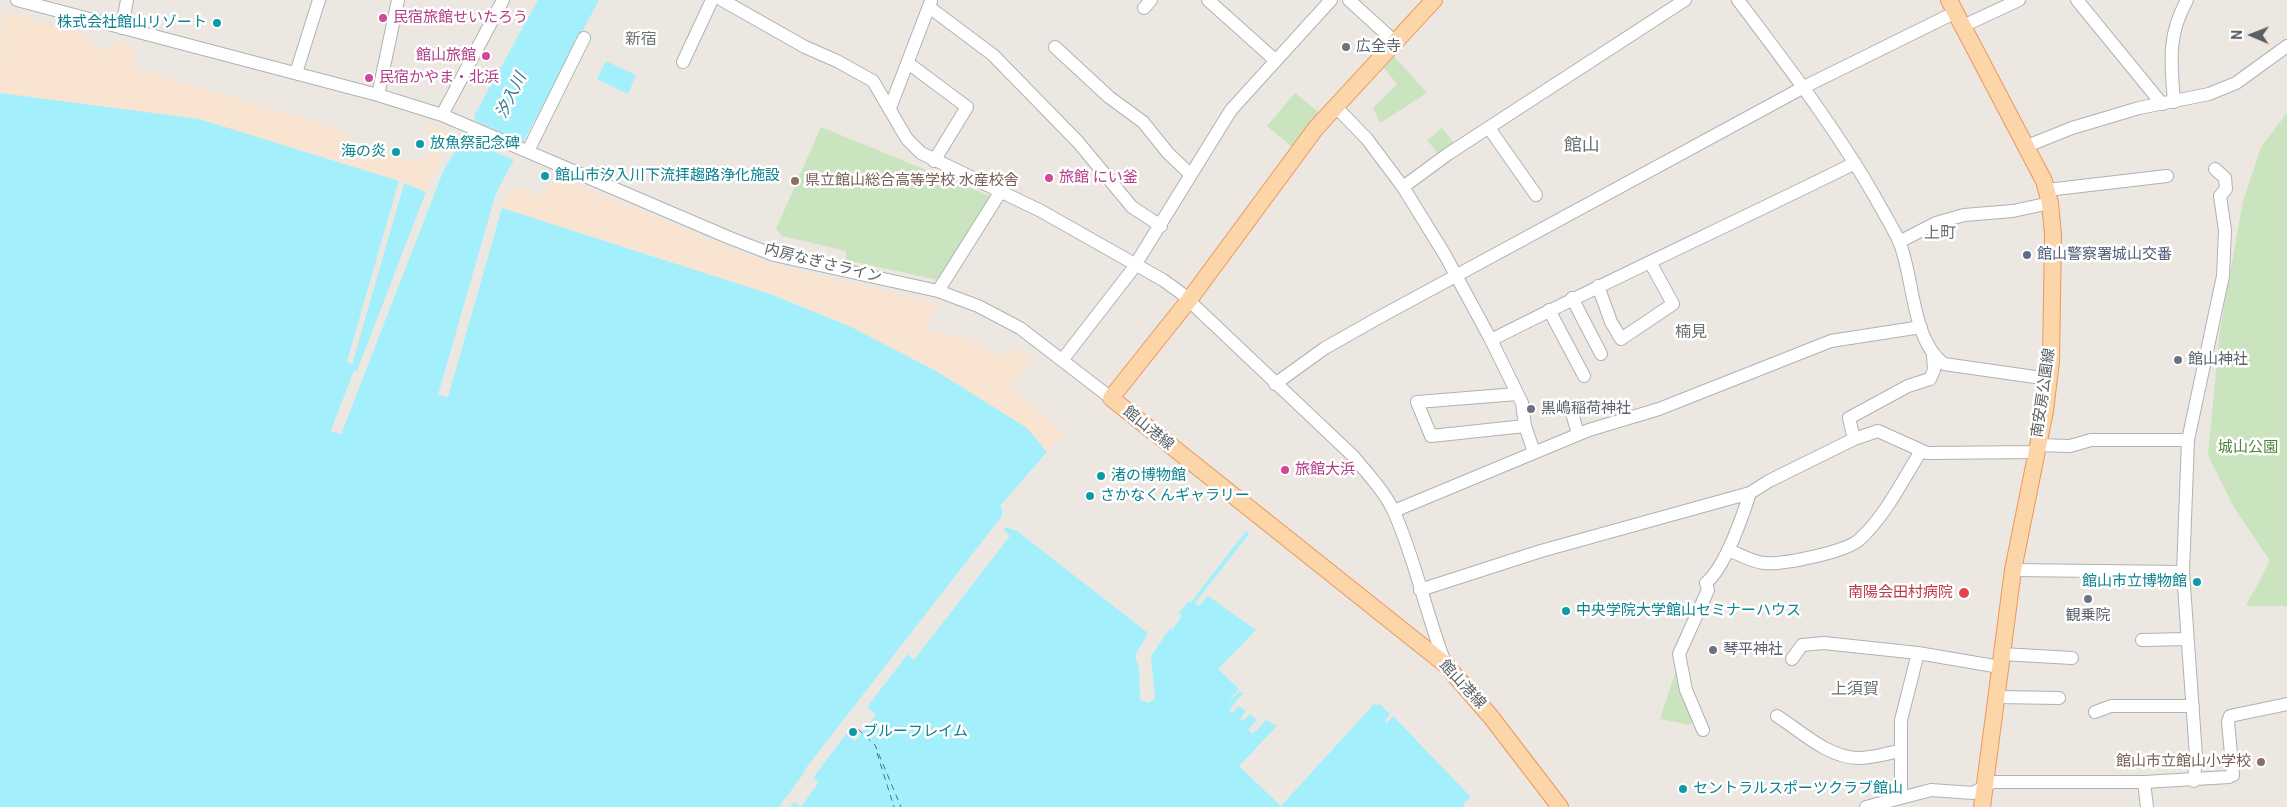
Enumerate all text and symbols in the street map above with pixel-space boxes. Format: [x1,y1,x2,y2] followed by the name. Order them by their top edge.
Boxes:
[393,9,528,27] place label: 民宿旅館せいたろう
[2227,10,2277,60] north arrow
[377,12,389,24] marker: 民宿旅館せいたろう
[57,14,207,32] place label: 株式会社館山リゾート
[211,17,223,29] marker: 株式会社館山リゾート
[625,30,657,50] district label: 新宿
[2229,30,2245,40] text: N
[1356,38,1401,56] place label: 広全寺
[1340,41,1352,53] marker: 広全寺
[416,47,476,65] place label: 館山旅館
[480,50,492,62] marker: 館山旅館
[379,69,499,87] place label: 民宿かやま・北浜
[493,70,531,122] water label: 汐入川
[363,72,375,84] marker: 民宿かやま・北浜
[430,135,520,153] place label: 放魚祭記念碑
[1564,135,1600,157] district label: 館山
[414,138,426,150] marker: 放魚祭記念碑
[341,143,386,161] place label: 海の炎
[390,146,402,158] marker: 海の炎
[555,167,780,185] place label: 館山市汐入川下流拝趨路浄化施設
[1059,169,1138,187] place label: 旅館 にい釜
[539,170,551,182] marker: 館山市汐入川下流拝趨路浄化施設
[805,172,1019,190] place label: 県立館山総合高等学校 水産校舎
[1043,172,1055,184] marker: 旅館 にい釜
[789,175,801,187] marker: 県立館山総合高等学校 水産校舎
[1924,224,1956,244] district label: 上町
[763,241,883,287] street label: 内房なぎさライン
[2037,246,2172,264] place label: 館山警察署城山交番
[2021,249,2033,261] marker: 館山警察署城山交番
[1675,323,1707,343] district label: 楠見
[2029,347,2059,439] street label: 南安房公園線
[2188,351,2248,369] place label: 館山神社
[2172,354,2184,366] marker: 館山神社
[1541,400,1631,418] place label: 黒嶋稲荷神社
[1119,403,1177,455] street label: 館山港線
[1525,403,1537,415] marker: 黒嶋稲荷神社
[2218,439,2278,457] park label: 城山公園
[1295,461,1355,479] place label: 旅館大浜
[1279,464,1291,476] marker: 旅館大浜
[1111,467,1186,485] place label: 渚の博物館
[1095,470,1107,482] marker: 渚の博物館
[1100,487,1250,505] place label: さかなくんギャラリー
[1084,490,1096,502] marker: さかなくんギャラリー
[2082,573,2187,591] place label: 館山市立博物館
[2191,576,2203,588] marker: 館山市立博物館
[1848,584,1953,602] place label: 南陽会田村病院
[1957,586,1971,600] marker: 南陽会田村病院
[2082,593,2094,605] marker: 観乗院
[1576,602,1801,620] place label: 中央学院大学館山セミナーハウス
[1560,605,1572,617] marker: 中央学院大学館山セミナーハウス
[2066,607,2110,625] place label: 観乗院
[1723,641,1783,659] place label: 琴平神社
[1707,644,1719,656] marker: 琴平神社
[1435,657,1489,713] street label: 館山港線
[1831,680,1879,700] district label: 上須賀
[863,723,968,741] place label: ブルーフレイム
[847,726,859,738] marker: ブルーフレイム
[2116,753,2251,771] place label: 館山市立館山小学校
[2255,756,2267,768] marker: 館山市立館山小学校
[1693,780,1903,798] place label: セントラルスポーツクラブ館山
[1677,783,1689,795] marker: セントラルスポーツクラブ館山

